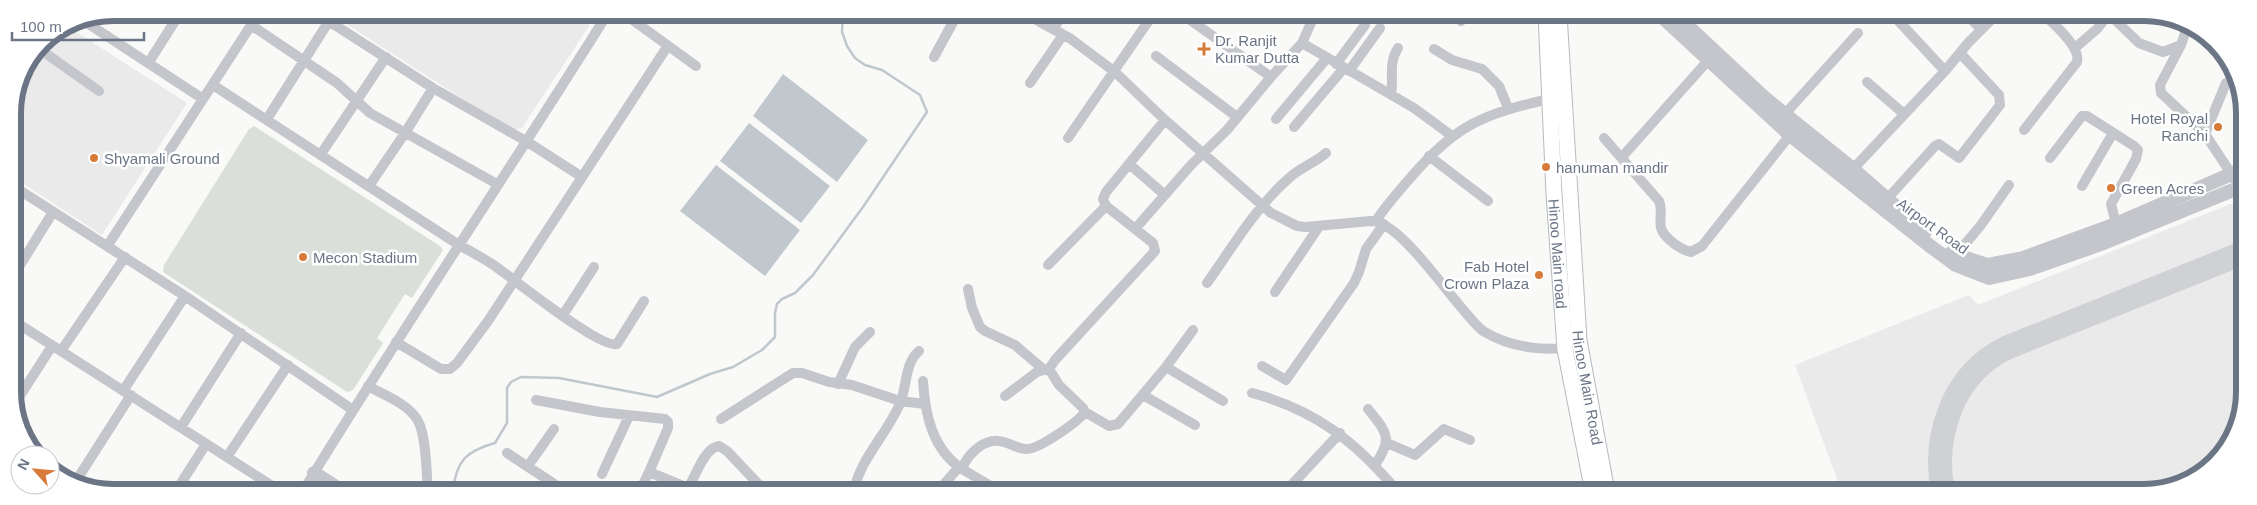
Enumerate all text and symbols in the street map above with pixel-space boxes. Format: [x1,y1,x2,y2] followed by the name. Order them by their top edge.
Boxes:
[12,10,145,42] scale bar
[20,18,62,35] text: 100 m
[1215,32,1300,66] place label: Dr. Ranjit Kumar Dutta
[1197,42,1211,56] marker: Dr. Ranjit Kumar Dutta
[2130,110,2208,144] place label: Hotel Royal Ranchi
[2212,121,2224,133] marker: Hotel Royal Ranchi
[104,150,220,167] place label: Shyamali Ground
[88,152,100,164] marker: Shyamali Ground
[1556,159,1669,176] place label: hanuman mandir
[1540,161,1552,173] marker: hanuman mandir
[2121,180,2204,197] place label: Green Acres
[2105,182,2117,194] marker: Green Acres
[1894,194,1972,258] street label: Airport Road
[1546,198,1571,309] street label: Hinoo Main road
[313,249,417,266] place label: Mecon Stadium
[297,251,309,263] marker: Mecon Stadium
[1444,258,1530,292] place label: Fab Hotel Crown Plaza
[1533,269,1545,281] marker: Fab Hotel Crown Plaza
[1570,330,1607,446] street label: Hinoo Main Road
[10,445,60,495] north arrow
[14,456,33,472] text: N

